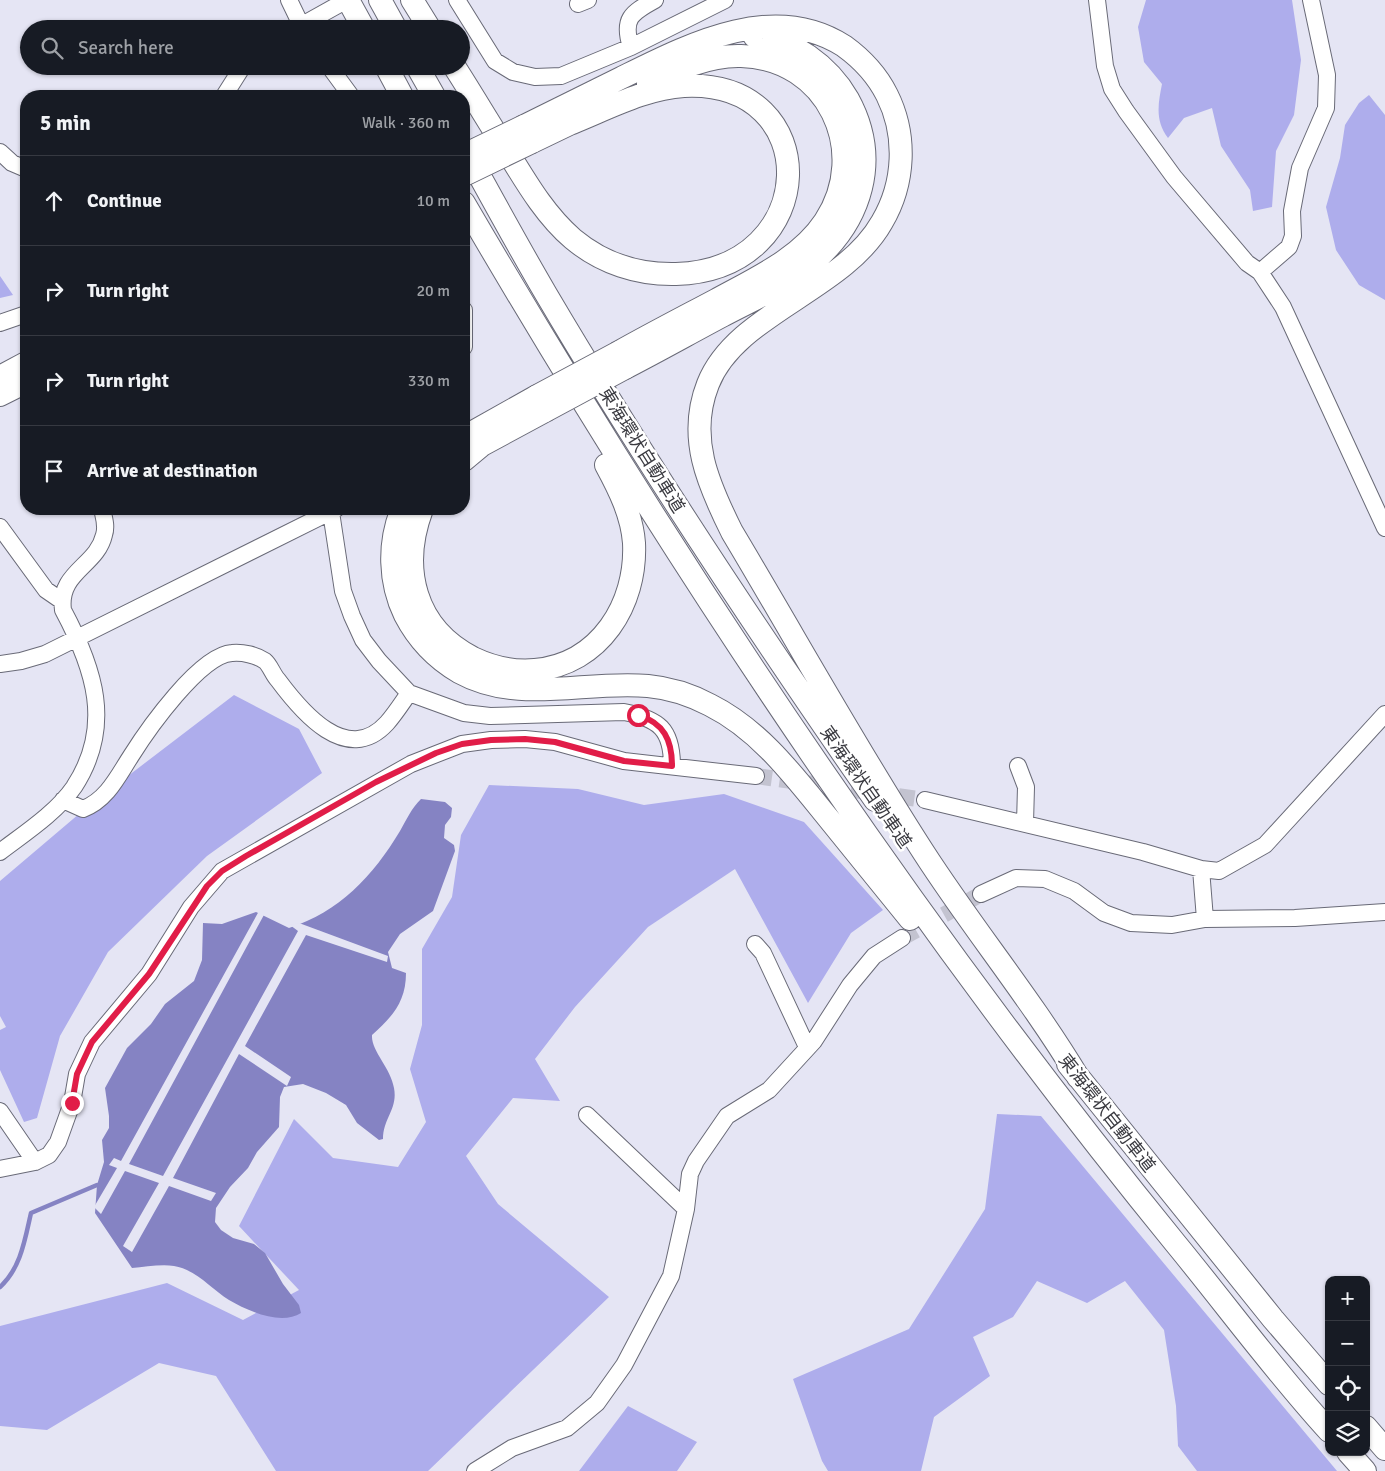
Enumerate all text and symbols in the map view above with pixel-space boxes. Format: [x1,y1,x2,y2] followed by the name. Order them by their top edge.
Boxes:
[20,20,470,75] search box
[38,34,66,62] icon: search
[78,36,174,60] text: Search here
[40,110,91,136] text: 5 min
[362,113,450,133] text: Walk · 360 m
[40,187,68,215] icon: ahead
[87,189,162,213] text: Continue
[416,191,450,211] text: 10 m
[40,277,68,305] icon: right
[87,279,169,303] text: Turn right
[416,281,450,301] text: 20 m
[40,367,68,395] icon: right
[87,369,169,393] text: Turn right
[408,371,450,391] text: 330 m
[595,383,689,517] street label: 東海環状自動車道
[40,457,68,485] icon: arrive
[87,459,258,483] text: Arrive at destination
[627,704,650,727] route start
[816,722,916,852] street label: 東海環状自動車道
[1054,1049,1160,1177] street label: 東海環状自動車道
[61,1092,84,1115] route end
[1325,1276,1370,1456] map controls
[1325,1276,1370,1321] button: +
[1325,1321,1370,1366] button: −
[1325,1366,1370,1411] button: locate
[1325,1411,1370,1456] button: layers

